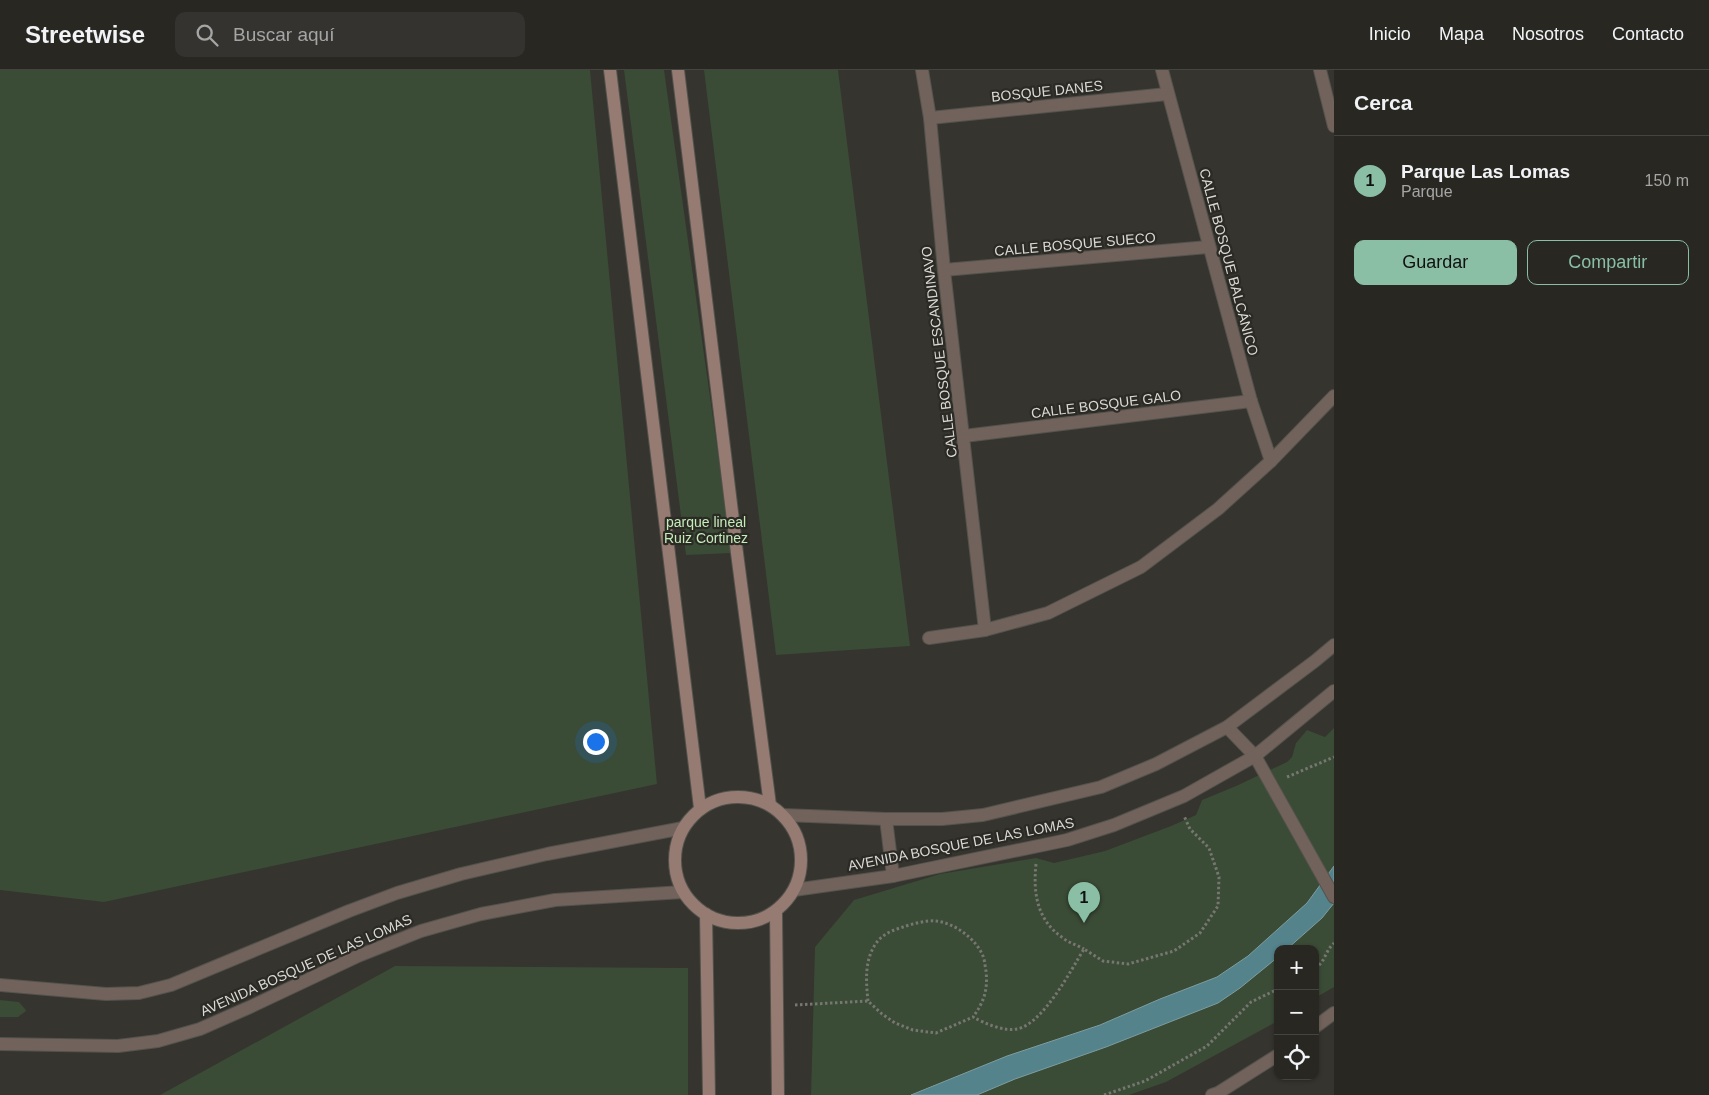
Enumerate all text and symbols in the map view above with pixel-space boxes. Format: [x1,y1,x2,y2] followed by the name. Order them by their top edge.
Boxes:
[175,12,525,57] search box
[25,21,145,48] text: Streetwise
[193,21,221,49] icon: search
[233,24,334,45] text: Buscar aquí
[1369,24,1411,44] text: Inicio
[1439,24,1484,44] text: Mapa
[1512,24,1584,44] text: Nosotros
[1612,24,1684,44] text: Contacto
[990,77,1104,105] street label: BOSQUE DANES
[1354,91,1412,114] text: Cerca
[1401,161,1570,182] text: Parque Las Lomas
[1196,167,1262,357] street label: CALLE BOSQUE BALCÁNICO
[1366,172,1374,189] text: 1
[1645,172,1689,189] text: 150 m
[1401,183,1453,200] text: Parque
[994,229,1156,259] street label: CALLE BOSQUE SUECO
[1354,240,1517,285] button: Guardar
[1527,240,1689,285] button: Compartir
[918,245,960,459] street label: CALLE BOSQUE ESCANDINAVO
[1030,387,1182,421] street label: CALLE BOSQUE GALO
[664,514,748,546] park label: parque lineal Ruiz Cortinez
[583,729,609,755] your location
[847,814,1075,874] street label: AVENIDA BOSQUE DE LAS LOMAS
[1068,882,1100,923] pin: 1
[198,911,414,1019] street label: AVENIDA BOSQUE DE LAS LOMAS
[1274,945,1319,1080] map controls
[1274,945,1319,990] button: +
[1274,990,1319,1035] button: −
[1274,1035,1319,1080] button: locate

